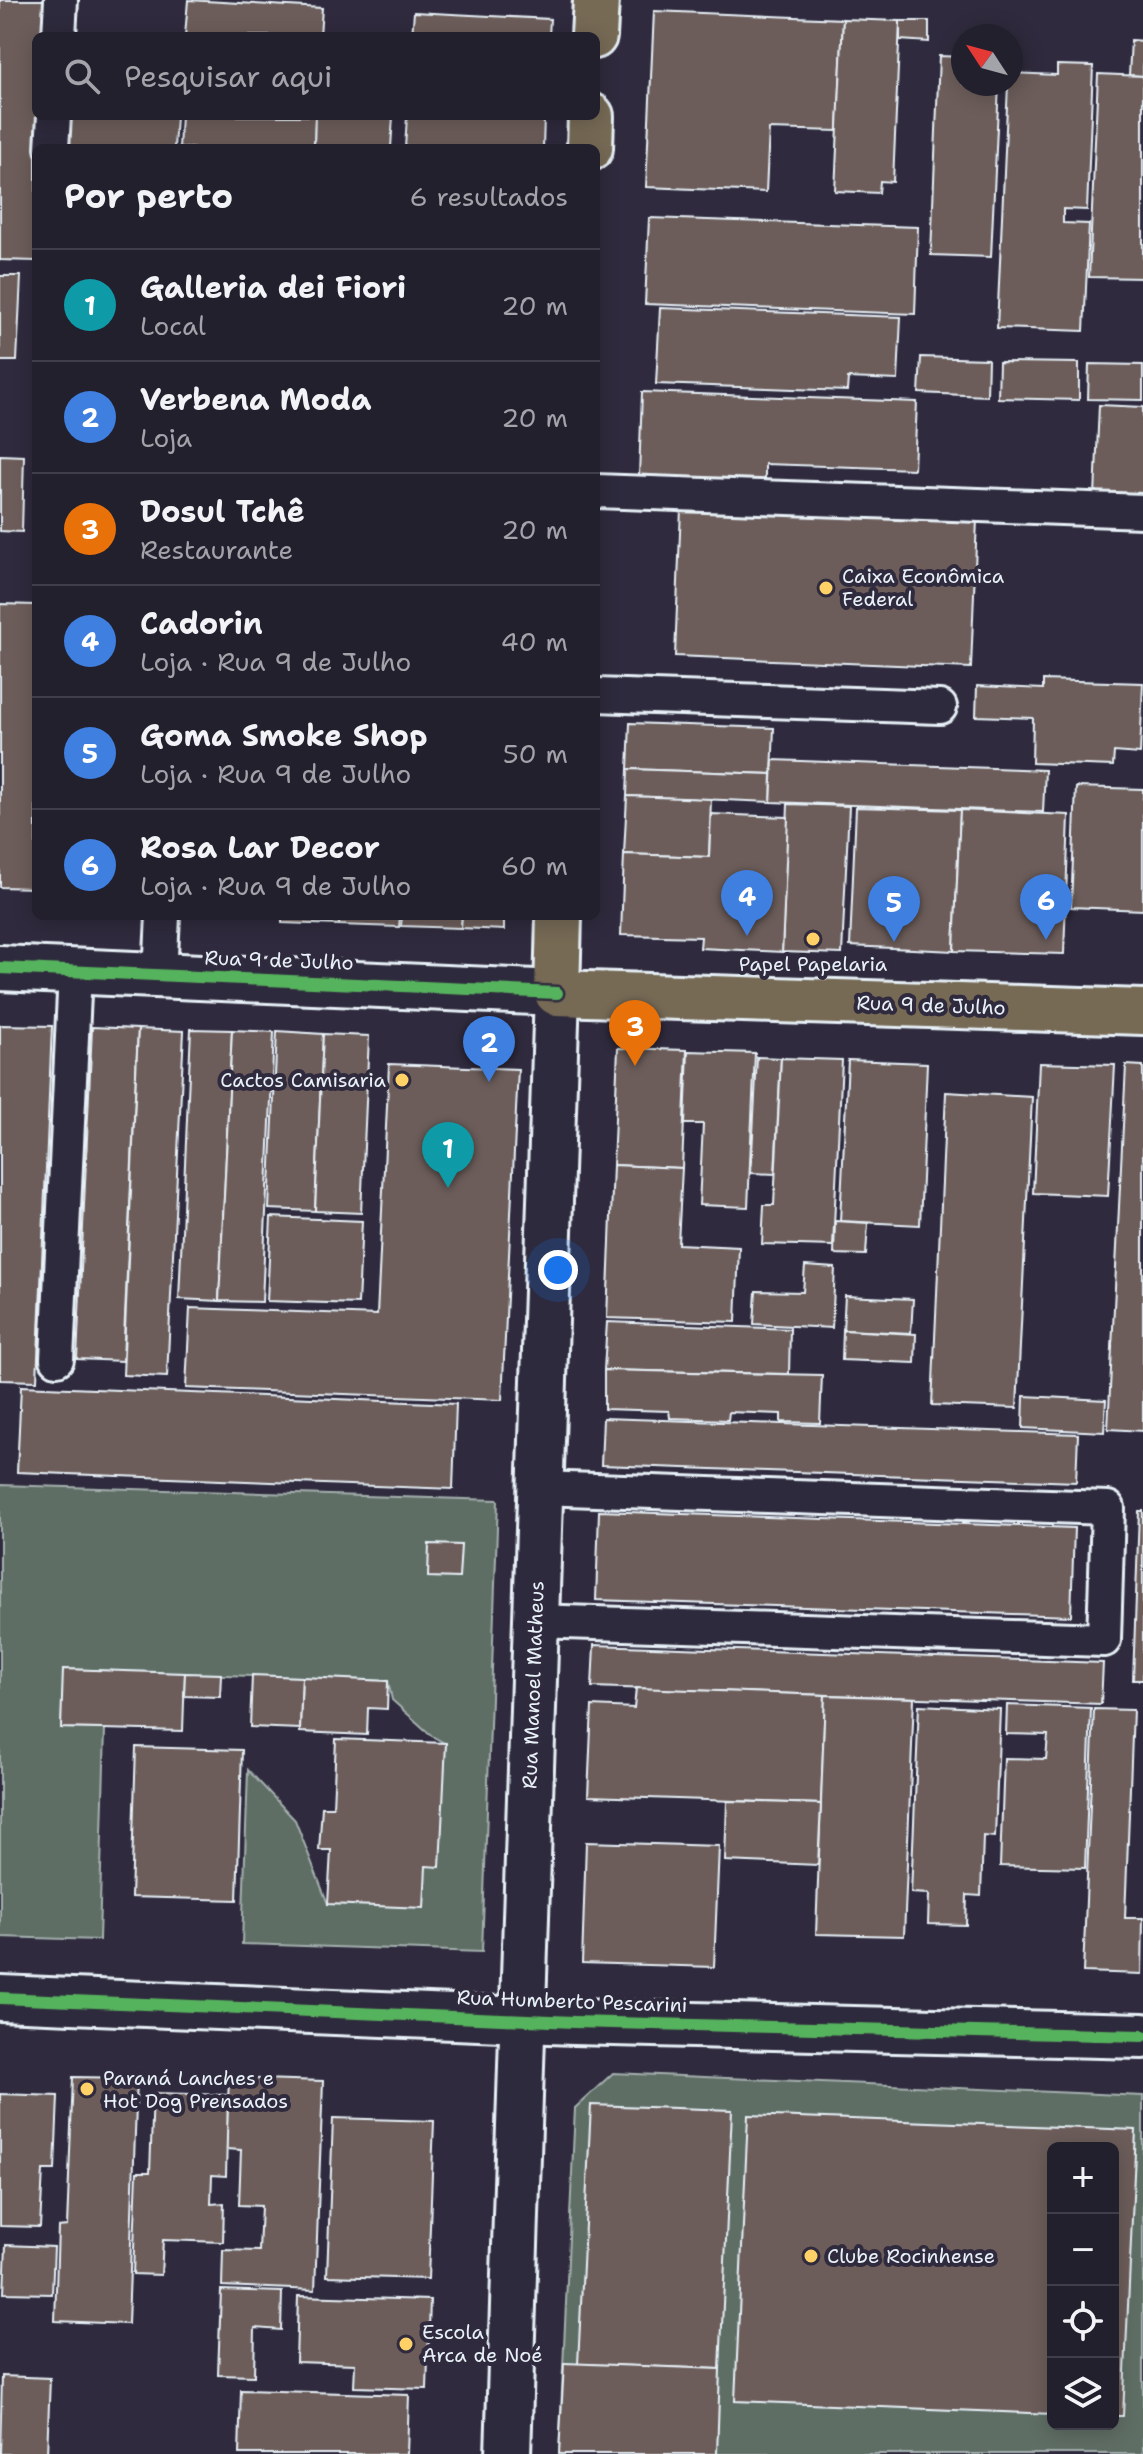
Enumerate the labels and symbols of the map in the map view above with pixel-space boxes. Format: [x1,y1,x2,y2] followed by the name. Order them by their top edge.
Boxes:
[951,24,1023,96] north arrow
[842,563,1005,612] place label: Caixa Econômica Federal
[817,579,835,597] marker: Caixa Econômica Federal
[721,870,773,936] pin: 4
[1020,874,1072,940] pin: 6
[868,876,920,942] pin: 5
[804,930,822,948] marker: Papel Papelaria
[204,944,354,976] street label: Rua 9 de Julho
[739,951,888,977] place label: Papel Papelaria
[856,989,1006,1021] street label: Rua 9 de Julho
[609,1000,661,1066] pin: 3
[463,1016,515,1082] pin: 2
[220,1067,387,1093] place label: Cactos Camisaria
[393,1071,411,1089] marker: Cactos Camisaria
[422,1122,474,1188] pin: 1
[538,1250,578,1290] your location
[516,1581,550,1789] street label: Rua Manoel Matheus
[456,1984,688,2018] street label: Rua Humberto Pescarini
[103,2065,288,2114] place label: Paraná Lanches e Hot Dog Prensados
[78,2080,96,2098] marker: Paraná Lanches e Hot Dog Prensados
[827,2243,995,2269] place label: Clube Rocinhense
[802,2247,820,2265] marker: Clube Rocinhense
[422,2319,543,2368] place label: Escola Arca de Noé
[397,2335,415,2353] marker: Escola Arca de Noé

